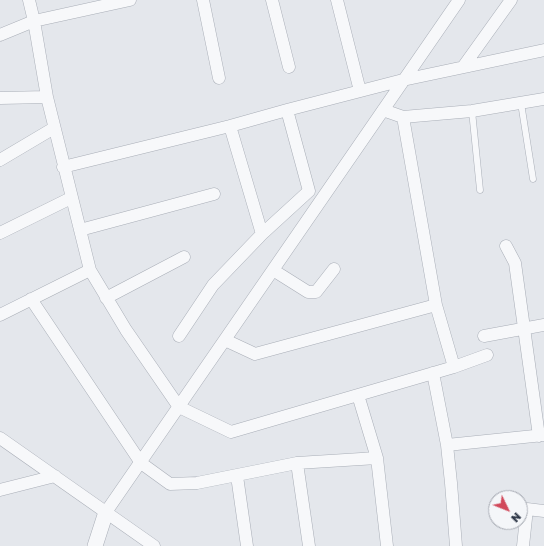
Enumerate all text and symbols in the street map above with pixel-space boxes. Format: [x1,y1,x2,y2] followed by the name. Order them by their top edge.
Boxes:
[488,490,528,530] north arrow
[509,510,524,525] text: N

